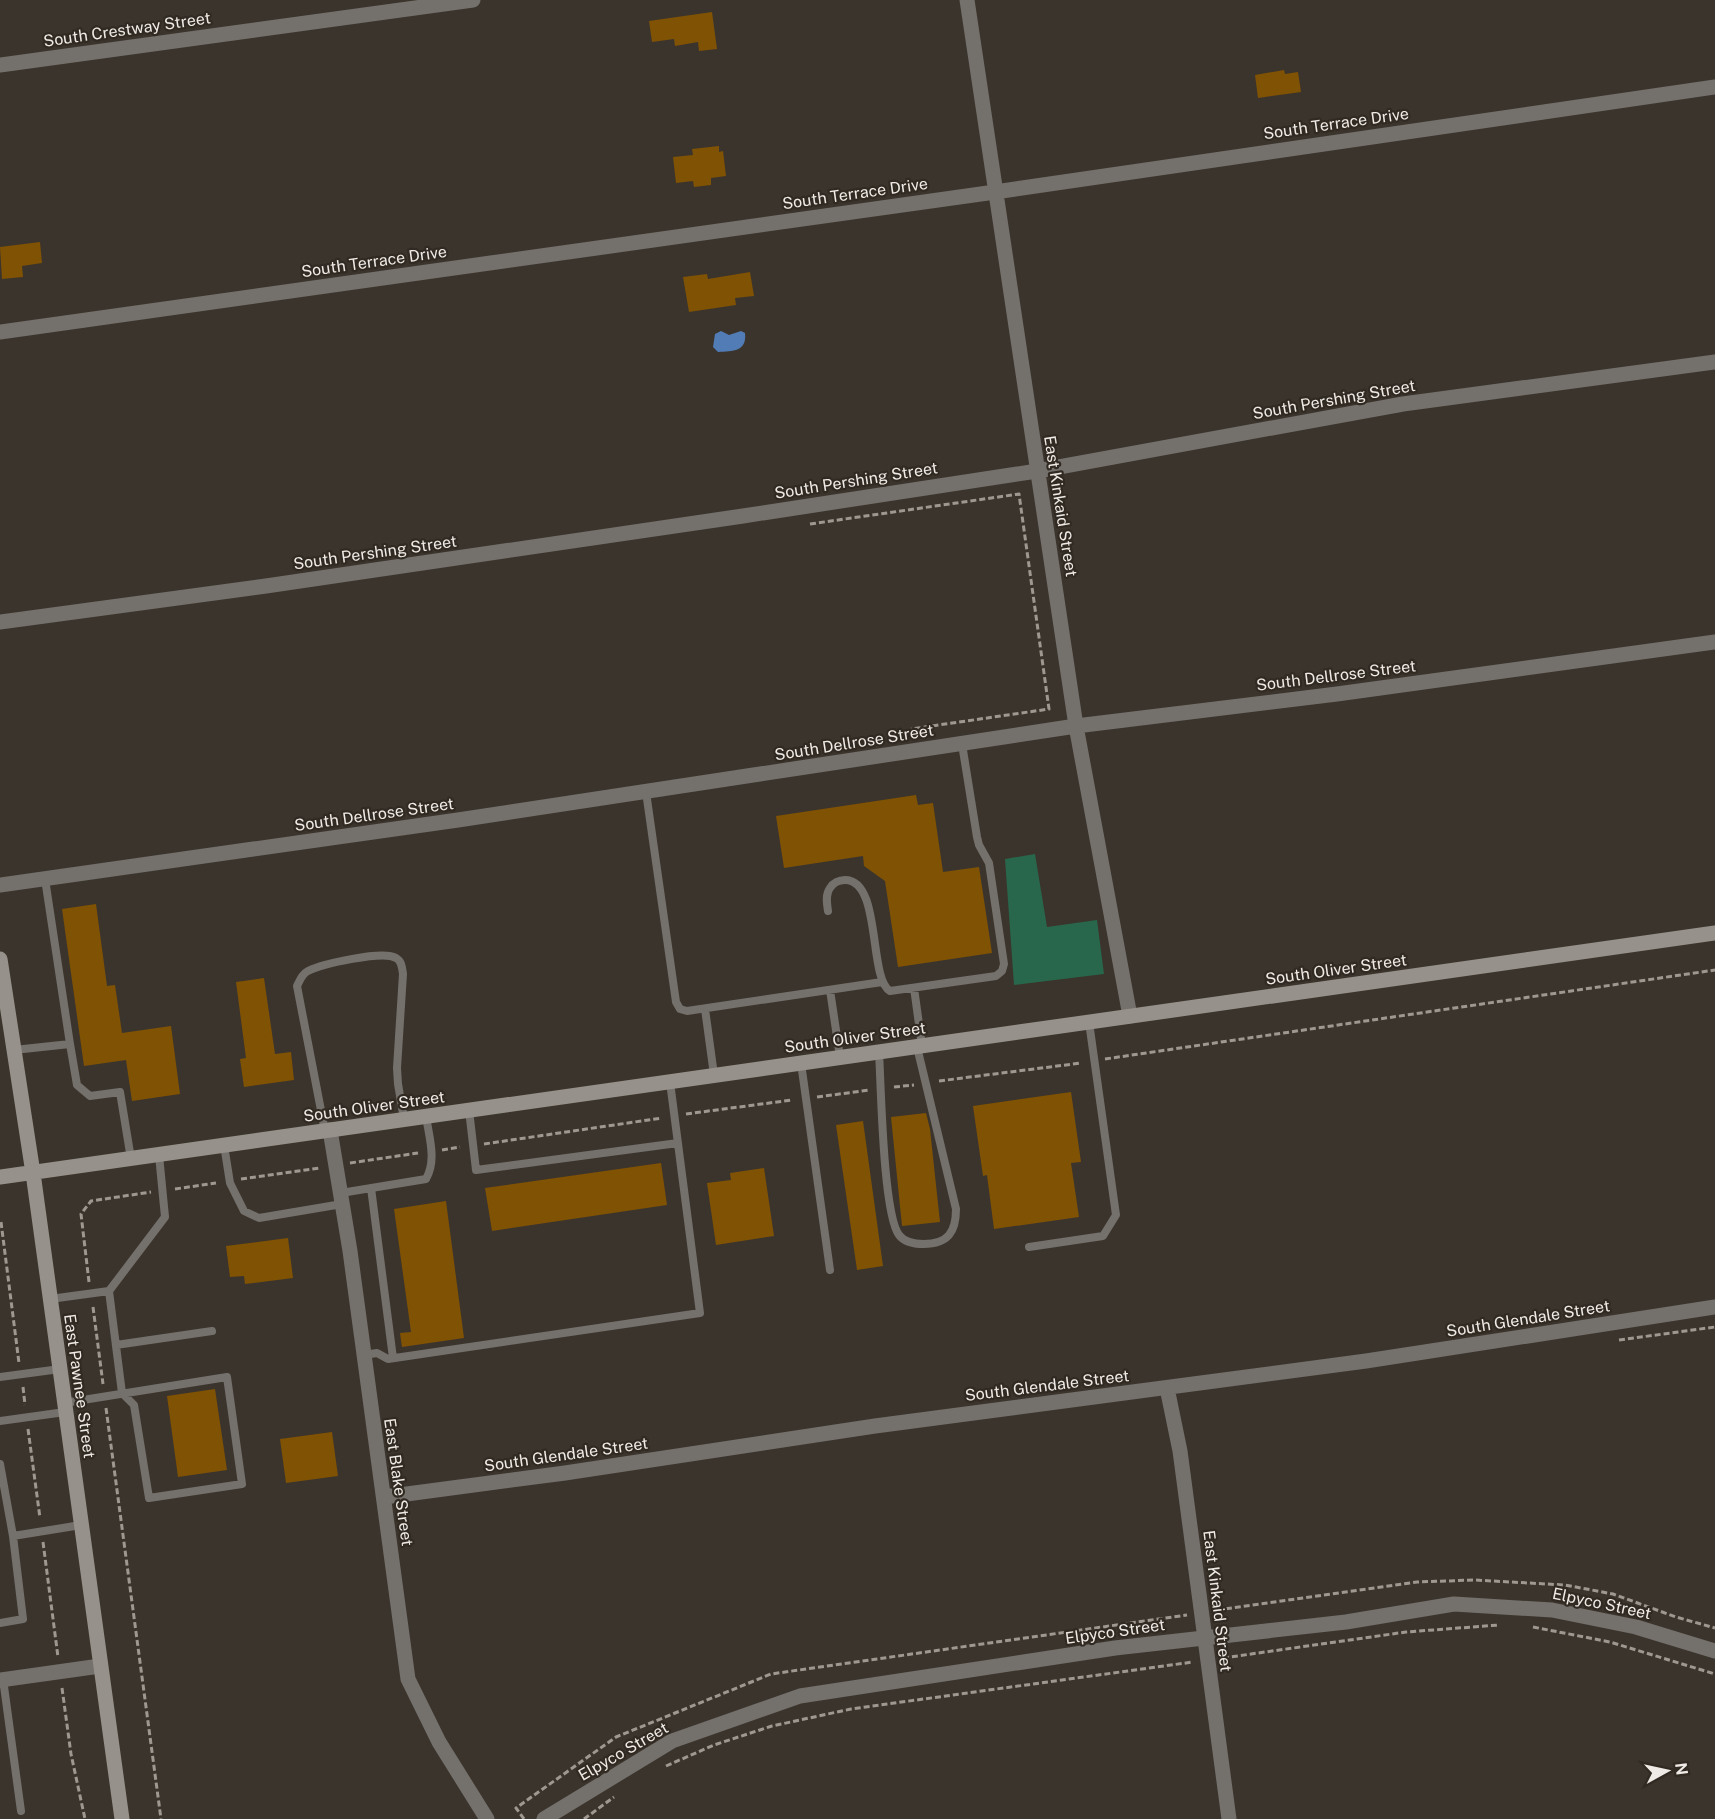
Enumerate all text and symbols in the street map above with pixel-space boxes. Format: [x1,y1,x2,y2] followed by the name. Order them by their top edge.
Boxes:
[42,8,212,51] street label: South Crestway Street
[1262,104,1410,143] street label: South Terrace Drive
[781,174,929,213] street label: South Terrace Drive
[300,242,448,281] street label: South Terrace Drive
[1251,376,1417,423] street label: South Pershing Street
[1040,434,1081,578] street label: East Kinkaid Street
[773,458,939,503] street label: South Pershing Street
[292,532,458,573] street label: South Pershing Street
[1255,656,1417,695] street label: South Dellrose Street
[773,721,935,764] street label: South Dellrose Street
[293,794,455,835] street label: South Dellrose Street
[1264,950,1408,989] street label: South Oliver Street
[783,1018,927,1057] street label: South Oliver Street
[302,1087,446,1126] street label: South Oliver Street
[1445,1296,1611,1341] street label: South Glendale Street
[60,1313,99,1459] street label: East Pawnee Street
[964,1366,1130,1405] street label: South Glendale Street
[380,1417,417,1547] street label: East Blake Street
[483,1434,649,1475] street label: South Glendale Street
[1199,1529,1236,1673] street label: East Kinkaid Street
[1551,1584,1653,1623] street label: Elpyco Street
[1064,1615,1166,1648] street label: Elpyco Street
[575,1718,672,1785] street label: Elpyco Street
[1637,1741,1697,1801] north arrow
[1671,1761,1692,1777] text: N

